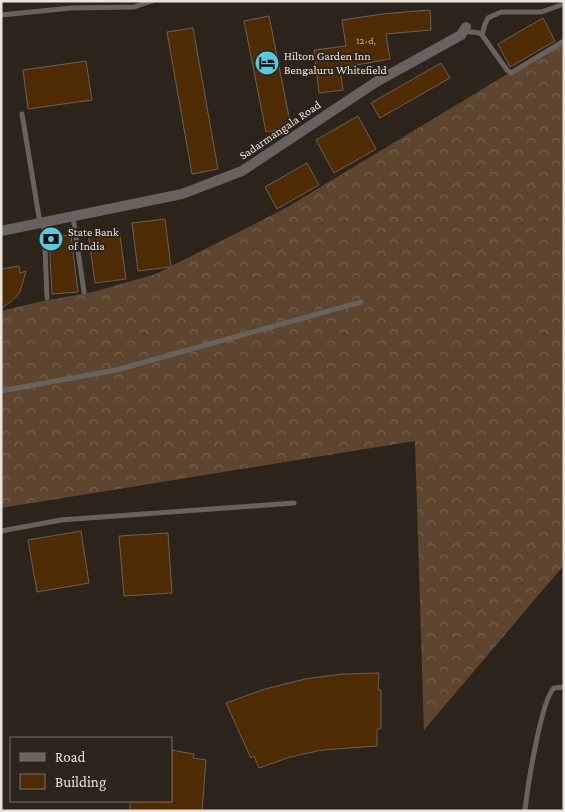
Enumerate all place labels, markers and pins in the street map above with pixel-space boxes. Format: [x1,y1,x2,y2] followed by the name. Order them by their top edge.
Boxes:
[284,49,388,77] place label: Hilton Garden Inn Bengaluru Whitefield
[254,50,280,76] hotel icon: Hilton Garden Inn Bengaluru Whitefield
[68,225,119,253] place label: State Bank of India
[38,226,64,252] bank icon: State Bank of India

